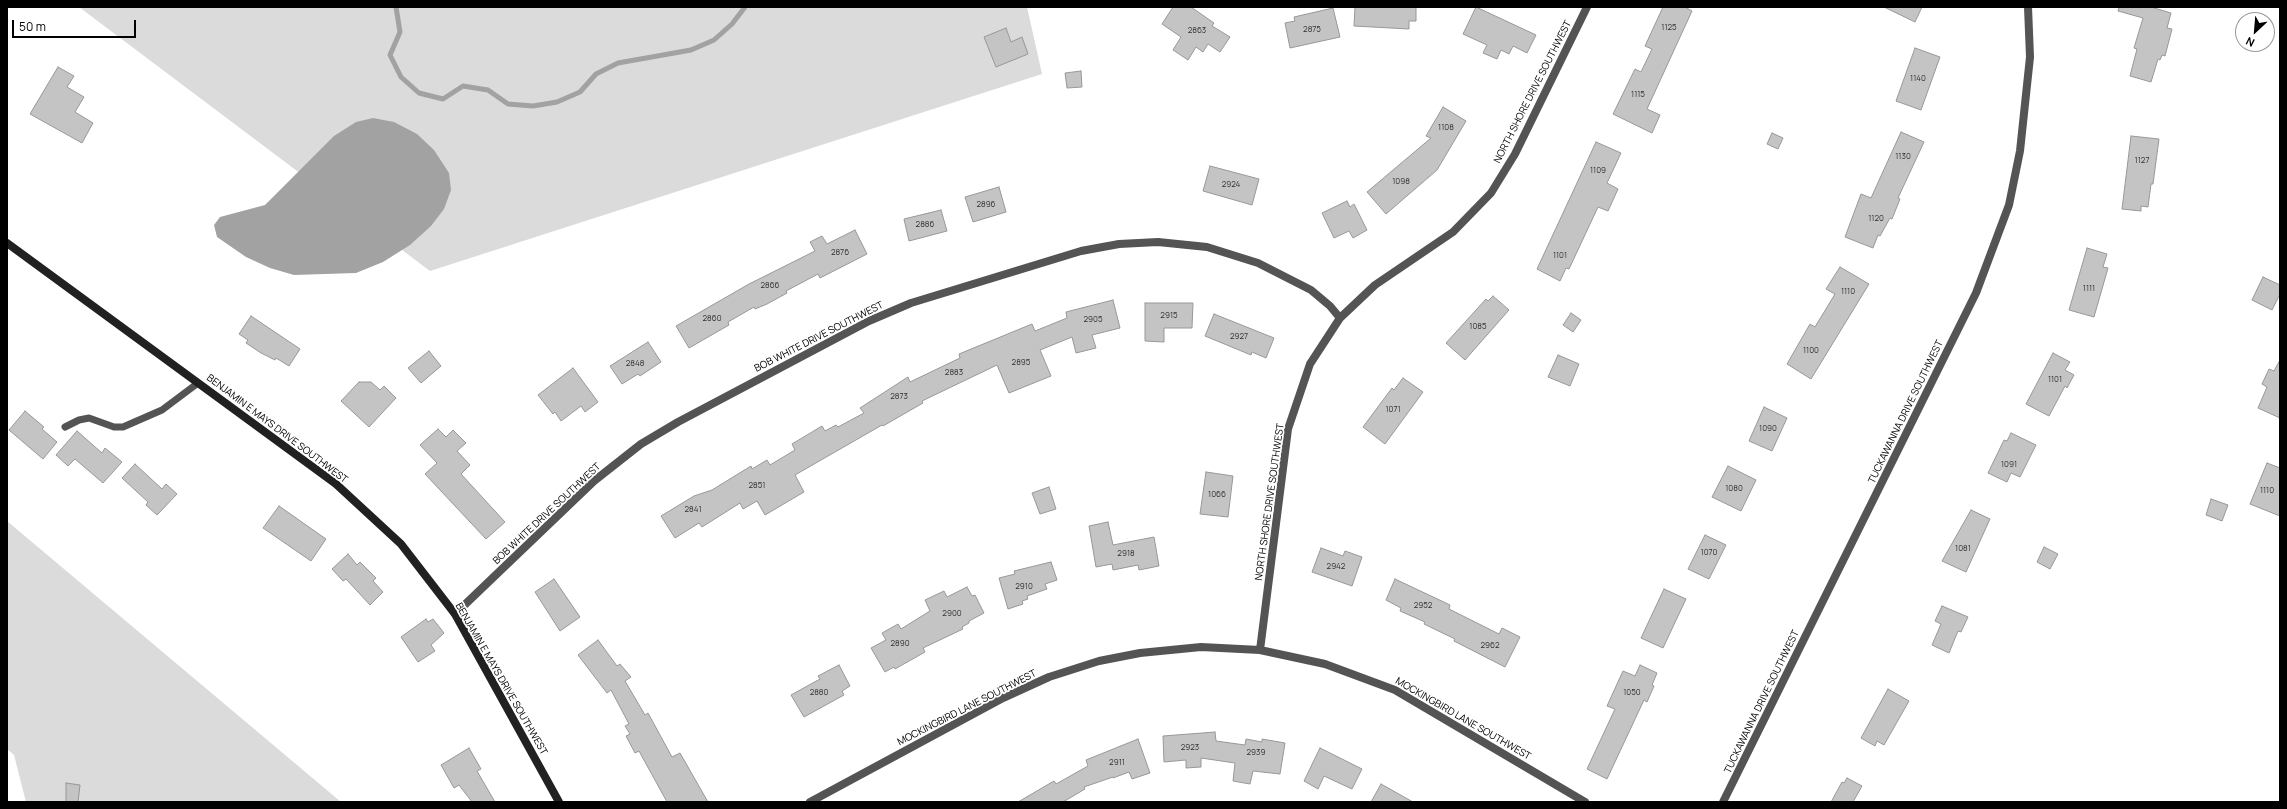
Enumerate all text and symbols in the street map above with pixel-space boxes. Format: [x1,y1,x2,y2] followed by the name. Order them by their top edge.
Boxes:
[14,12,138,38] scale bar
[2235,12,2275,52] north arrow
[19,18,46,35] text: 50 m
[1492,19,1574,165] street label: NORTH SHORE DRIVE SOUTHWEST
[1661,23,1677,33] house number: 1125
[1303,25,1321,35] house number: 2875
[1188,26,1206,36] house number: 2863
[2243,34,2257,51] text: N
[1910,74,1926,84] house number: 1140
[1631,90,1645,100] house number: 1115
[1438,123,1454,133] house number: 1108
[1895,152,1911,162] house number: 1130
[2135,156,2149,166] house number: 1127
[1590,166,1606,176] house number: 1109
[1392,177,1410,187] house number: 1098
[1222,180,1240,190] house number: 2924
[976,200,996,210] house number: 2896
[1868,214,1884,224] house number: 1120
[916,220,934,230] house number: 2886
[831,248,849,258] house number: 2876
[1553,251,1567,261] house number: 1101
[760,281,780,291] house number: 2866
[2083,284,2095,294] house number: 1111
[1841,287,1855,297] house number: 1110
[753,299,885,375] street label: BOB WHITE DRIVE SOUTHWEST
[1160,311,1178,321] house number: 2915
[702,314,722,324] house number: 2860
[1083,315,1103,325] house number: 2905
[1469,322,1487,332] house number: 1085
[1230,332,1248,342] house number: 2927
[1866,338,1946,486] street label: TUCKAWANNA DRIVE SOUTHWEST
[1803,346,1819,356] house number: 1100
[1012,358,1030,368] house number: 2895
[626,359,644,369] house number: 2848
[945,368,963,378] house number: 2883
[204,372,350,486] street label: BENJAMIN E MAYS DRIVE SOUTHWEST
[2048,375,2062,385] house number: 1101
[890,392,908,402] house number: 2873
[1385,405,1401,415] house number: 1071
[1253,423,1287,581] street label: NORTH SHORE DRIVE SOUTHWEST
[1759,424,1777,434] house number: 1090
[2001,460,2017,470] house number: 1091
[491,461,603,567] street label: BOB WHITE DRIVE SOUTHWEST
[749,481,765,491] house number: 2851
[1725,484,1743,494] house number: 1080
[2260,486,2274,496] house number: 1110
[1208,490,1226,500] house number: 1066
[684,505,702,515] house number: 2841
[1955,544,1971,554] house number: 1081
[1701,548,1717,558] house number: 1070
[1117,549,1135,559] house number: 2918
[1327,562,1345,572] house number: 2942
[1015,582,1033,592] house number: 2910
[452,601,550,757] street label: BENJAMIN E MAYS DRIVE SOUTHWEST
[1414,601,1432,611] house number: 2952
[942,609,962,619] house number: 2900
[1722,628,1802,776] street label: TUCKAWANNA DRIVE SOUTHWEST
[890,639,910,649] house number: 2890
[1480,641,1500,651] house number: 2962
[895,668,1039,748] street label: MOCKINGBIRD LANE SOUTHWEST
[1393,675,1533,763] street label: MOCKINGBIRD LANE SOUTHWEST
[810,688,828,698] house number: 2880
[1623,688,1641,698] house number: 1050
[1181,743,1199,753] house number: 2923
[1247,748,1265,758] house number: 2939
[1109,758,1125,768] house number: 2911

